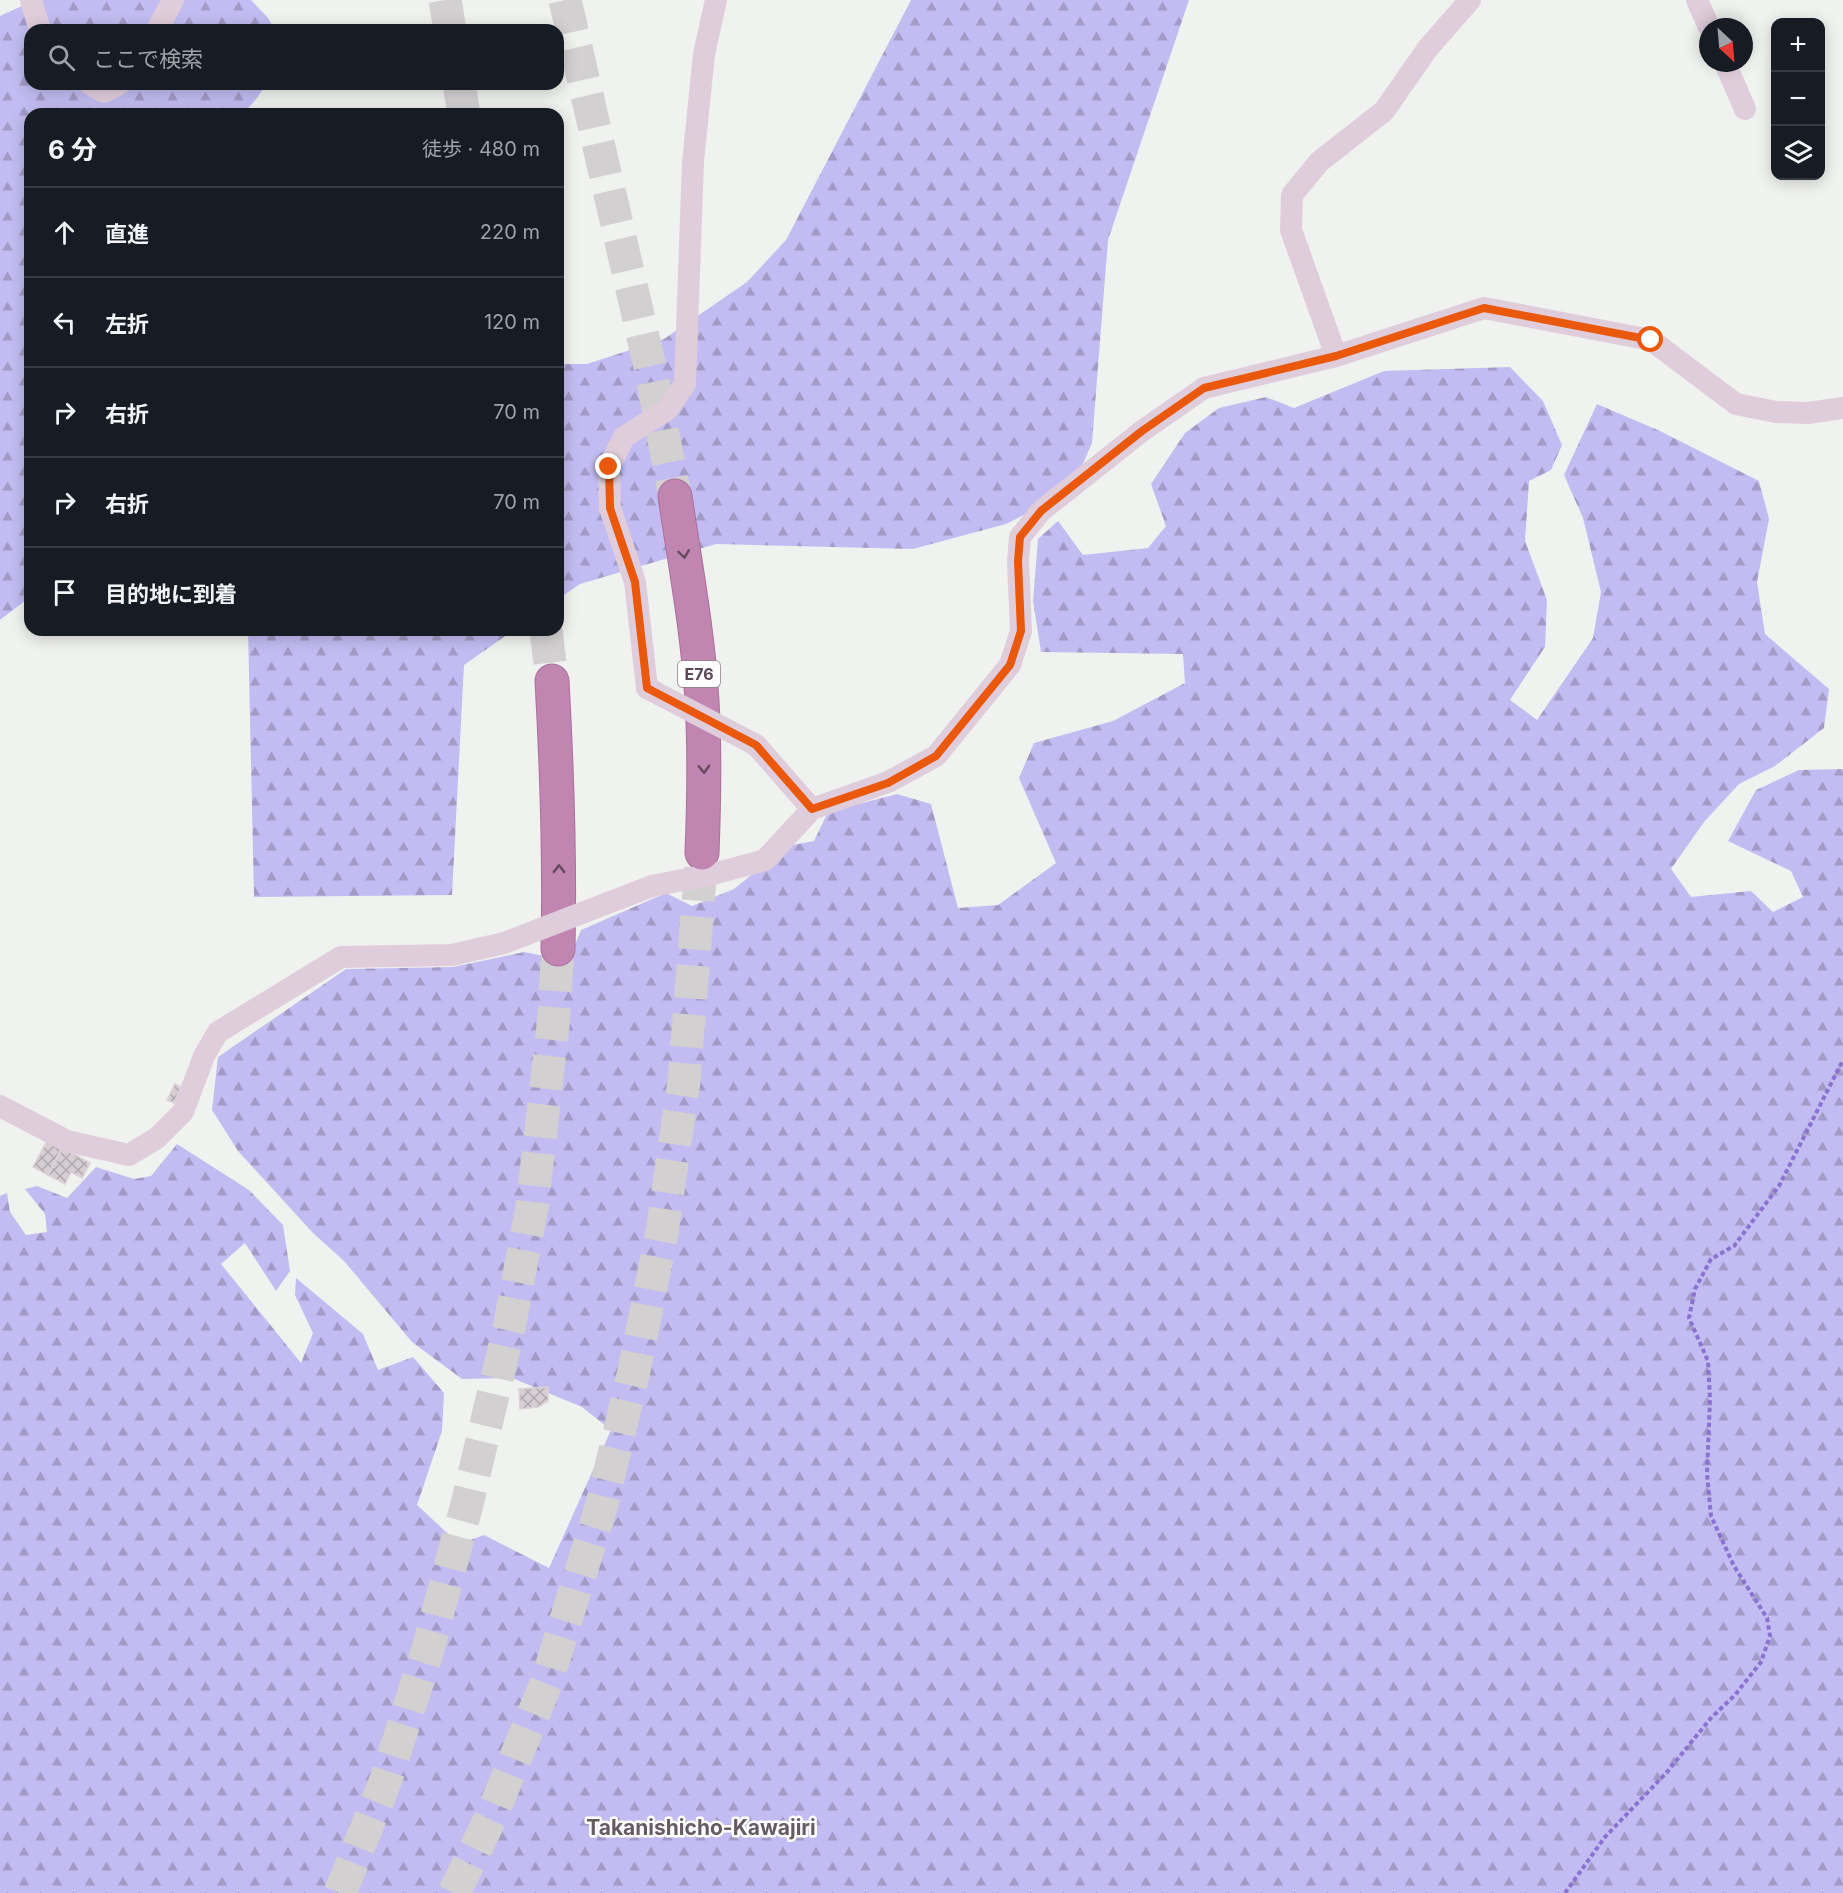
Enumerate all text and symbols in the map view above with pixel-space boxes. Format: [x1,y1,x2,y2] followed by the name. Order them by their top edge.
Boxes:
[1699,18,1753,72] north arrow
[1771,18,1825,180] map controls
[1771,18,1825,72] button: +
[24,24,564,90] search box
[45,41,78,74] icon: search
[93,46,203,72] text: ここで検索
[1771,72,1825,126] button: −
[1771,126,1825,180] button: layers
[48,134,97,165] text: 6 分
[422,137,540,161] text: 徒歩 · 480 m
[48,216,81,249] icon: ahead
[480,220,540,244] text: 220 m
[105,221,149,247] text: 直進
[48,306,81,339] icon: left
[484,310,540,334] text: 120 m
[105,311,149,337] text: 左折
[1637,326,1663,352] route start
[48,396,81,429] icon: right
[493,400,540,424] text: 70 m
[105,401,149,427] text: 右折
[595,453,621,479] route end
[48,486,81,519] icon: right
[493,490,540,514] text: 70 m
[105,491,149,517] text: 右折
[677,549,689,558] one-way arrow
[48,576,81,609] icon: arrive
[105,581,237,607] text: 目的地に到着
[678,661,720,687] road number: E76
[697,764,710,773] one-way arrow
[553,865,565,874] one-way arrow
[586,1815,816,1840] district label: Takanishicho-Kawajiri

